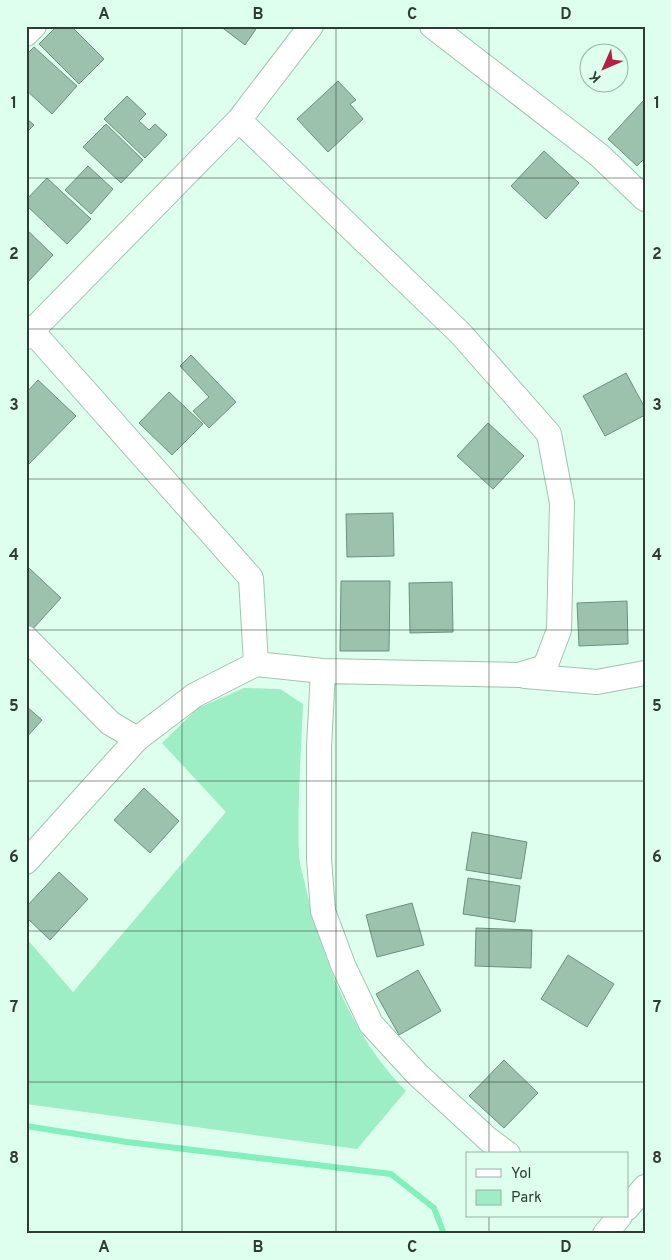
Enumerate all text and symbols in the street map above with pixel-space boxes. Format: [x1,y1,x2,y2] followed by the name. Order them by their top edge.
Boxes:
[98,5,110,25] text: A
[252,5,264,25] text: B
[407,5,417,25] text: C
[560,5,572,25] text: D
[578,42,628,92] north arrow
[586,67,605,86] text: K
[11,94,17,114] text: 1
[654,94,660,114] text: 1
[9,245,19,265] text: 2
[652,245,662,265] text: 2
[9,396,19,416] text: 3
[652,396,662,416] text: 3
[9,546,19,566] text: 4
[652,546,662,566] text: 4
[9,697,19,717] text: 5
[652,697,662,717] text: 5
[9,848,19,868] text: 6
[652,848,662,868] text: 6
[10,998,18,1018] text: 7
[653,998,661,1018] text: 7
[9,1149,19,1169] text: 8
[652,1149,662,1169] text: 8
[466,1152,628,1218] legend
[511,1165,532,1184] text: Yol
[511,1189,542,1208] text: Park
[98,1238,110,1258] text: A
[252,1238,264,1258] text: B
[407,1238,417,1258] text: C
[560,1238,572,1258] text: D

